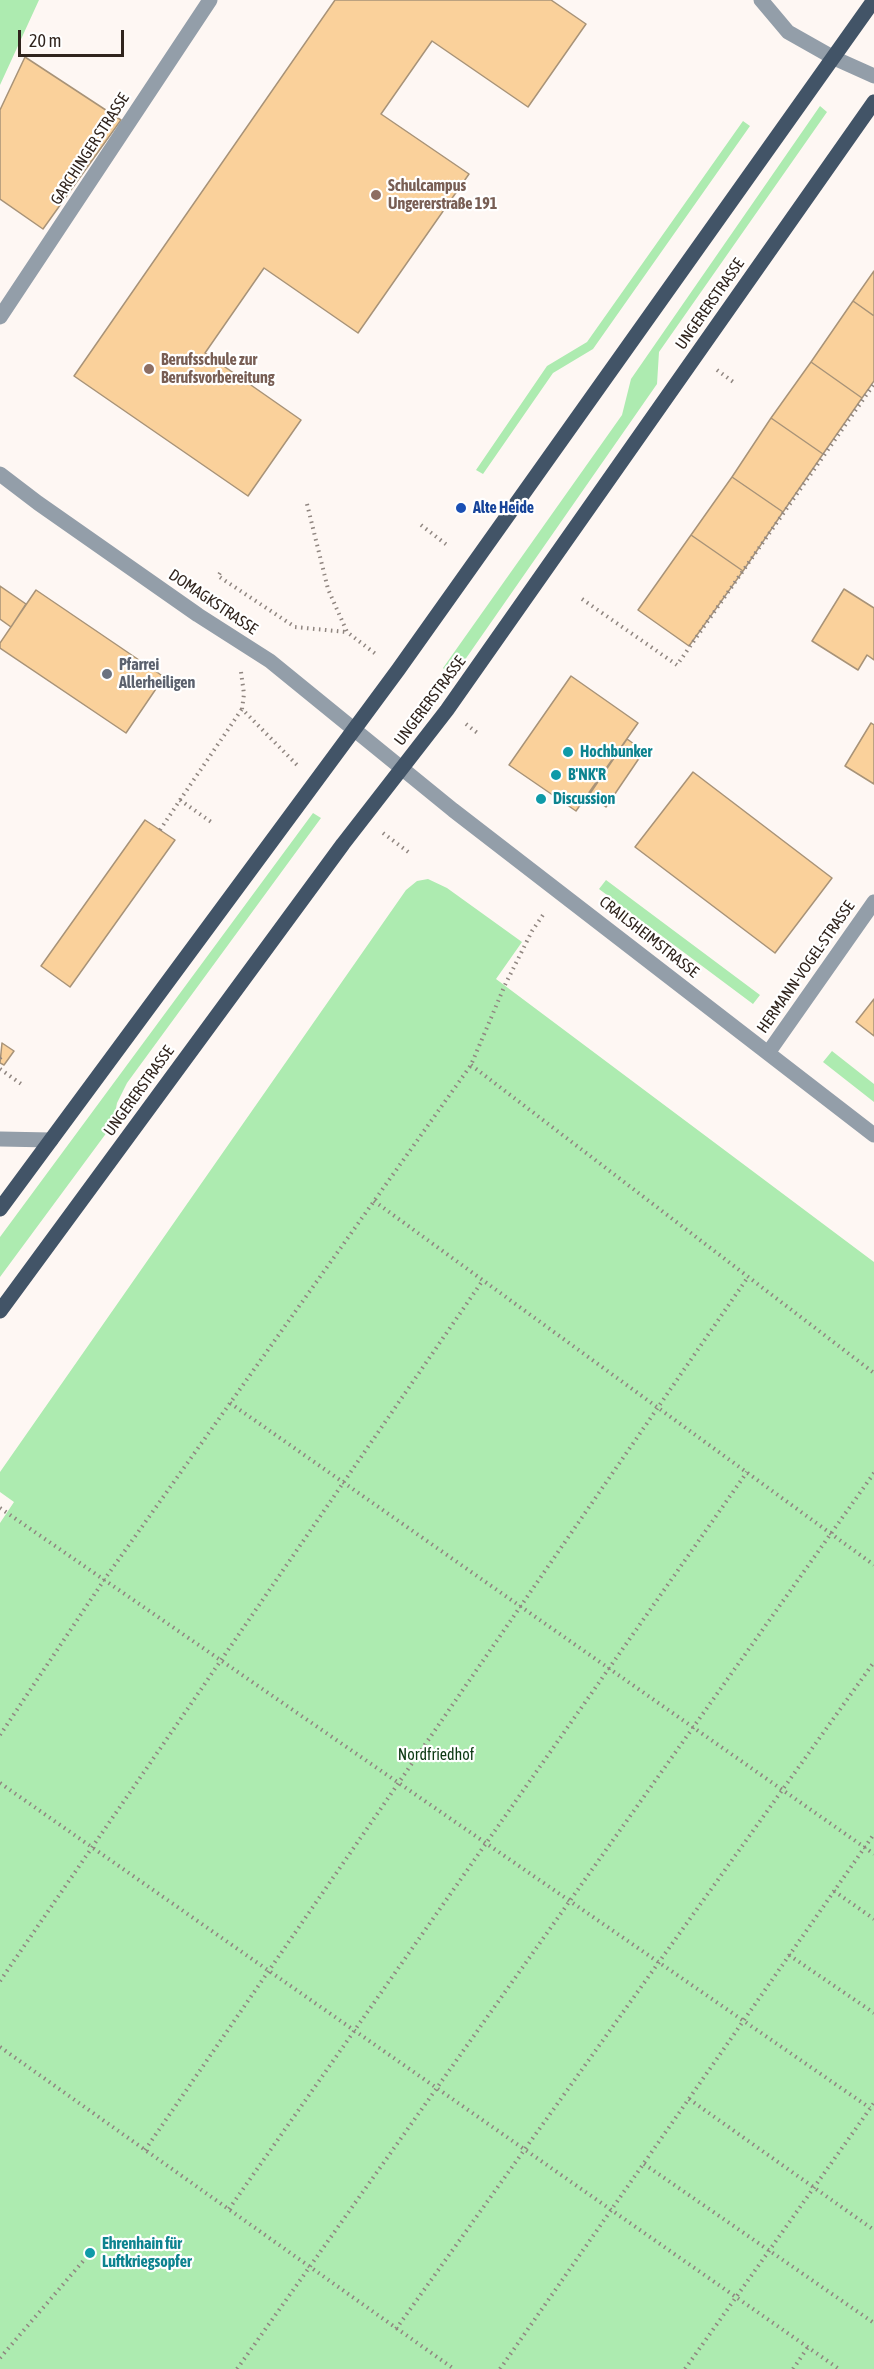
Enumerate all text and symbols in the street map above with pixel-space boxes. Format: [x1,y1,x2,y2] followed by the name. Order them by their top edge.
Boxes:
[21,18,128,56] scale bar
[29,30,61,51] text: 20 m
[47,89,133,209] street label: GARCHINGER STRASSE
[388,176,497,214] place label: Schulcampus Ungererstraße 191
[369,188,383,202] marker: Schulcampus Ungererstraße 191
[671,255,749,353] street label: UNGERERSTRASSE
[161,350,275,388] place label: Berufsschule zur Berufsvorbereitung
[142,362,156,376] marker: Berufsschule zur Berufsvorbereitung
[473,498,534,518] place label: Alte Heide
[454,501,468,515] marker: Alte Heide
[165,565,261,639] street label: DOMAGKSTRASSE
[390,653,470,749] street label: UNGERERSTRASSE
[119,655,195,693] place label: Pfarrei Allerheiligen
[100,667,114,681] marker: Pfarrei Allerheiligen
[580,742,652,762] place label: Hochbunker
[561,745,575,759] marker: Hochbunker
[568,765,606,785] place label: B'NK'R
[549,768,563,782] marker: B'NK'R
[553,789,615,809] place label: Discussion
[534,792,548,806] marker: Discussion
[596,892,702,982] street label: CRAILSHEIMSTRASSE
[753,897,859,1037] street label: HERMANN-VOGEL-STRASSE
[100,1042,178,1140] street label: UNGERERSTRASSE
[398,1745,474,1765] park label: Nordfriedhof
[102,2234,192,2272] place label: Ehrenhain für Luftkriegsopfer
[83,2246,97,2260] marker: Ehrenhain für Luftkriegsopfer

